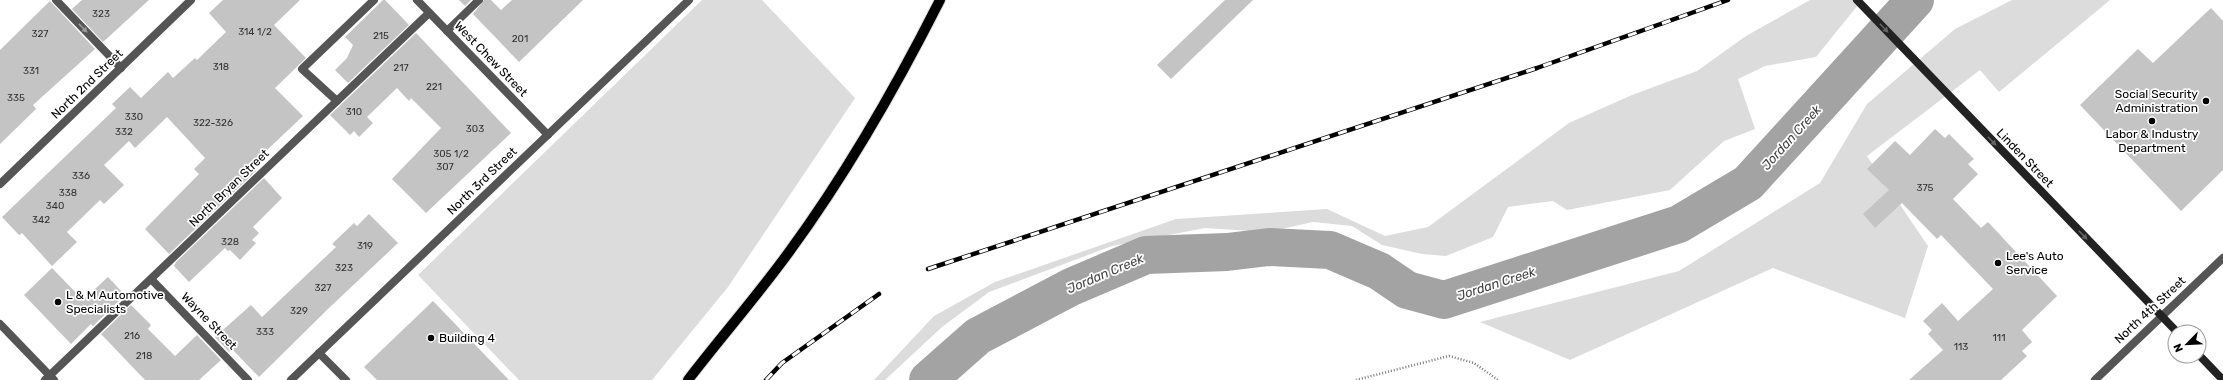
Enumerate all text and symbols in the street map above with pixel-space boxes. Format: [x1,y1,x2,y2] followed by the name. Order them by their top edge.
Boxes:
[92,8,110,20] house number: 323
[452,19,531,100] street label: West Chew Street
[78,23,87,33] one-way arrow
[1879,23,1889,33] one-way arrow
[238,26,272,38] house number: 314 1/2
[31,28,49,40] house number: 327
[373,30,389,42] house number: 215
[512,33,528,45] house number: 201
[48,46,126,122] street label: North 2nd Street
[213,61,229,73] house number: 318
[393,62,409,74] house number: 217
[23,65,39,77] house number: 331
[426,81,442,93] house number: 221
[2115,87,2198,115] place label: Social Security Administration
[7,92,25,104] house number: 335
[2201,96,2211,106] marker: Social Security Administration
[1758,102,1824,173] water label: Jordan Creek
[346,106,362,118] house number: 310
[125,111,143,123] house number: 330
[2147,116,2157,126] marker: Labor & Industry Department
[193,117,233,129] house number: 322-326
[466,123,484,135] house number: 303
[115,126,133,138] house number: 332
[1994,126,2057,190] street label: Linden Street
[2106,127,2199,155] place label: Labor & Industry Department
[1988,136,1997,146] one-way arrow
[444,144,520,218] street label: North 3rd Street
[186,146,272,230] street label: North Bryan Street
[433,148,469,160] house number: 305 1/2
[436,161,454,173] house number: 307
[72,170,90,182] house number: 336
[1916,182,1934,194] house number: 375
[59,187,77,199] house number: 338
[46,200,64,212] house number: 340
[32,214,50,226] house number: 342
[2078,230,2087,239] one-way arrow
[221,236,239,248] house number: 328
[357,240,373,252] house number: 319
[2006,249,2064,277] place label: Lee's Auto Service
[1065,250,1146,296] water label: Jordan Creek
[1993,258,2003,268] marker: Lee's Auto Service
[335,262,353,274] house number: 323
[1455,264,1538,303] water label: Jordan Creek
[2112,273,2188,347] street label: North 4th Street
[314,282,332,294] house number: 327
[66,288,164,316] place label: L & M Automotive Specialists
[178,289,240,353] street label: Wayne Street
[53,297,63,307] marker: L & M Automotive Specialists
[290,305,308,317] house number: 329
[2167,324,2207,364] north arrow
[256,326,274,338] house number: 333
[124,330,140,342] house number: 216
[439,331,495,345] place label: Building 4
[1993,332,2005,344] house number: 111
[426,333,436,343] marker: Building 4
[1954,341,1968,353] house number: 113
[136,350,152,362] house number: 218

